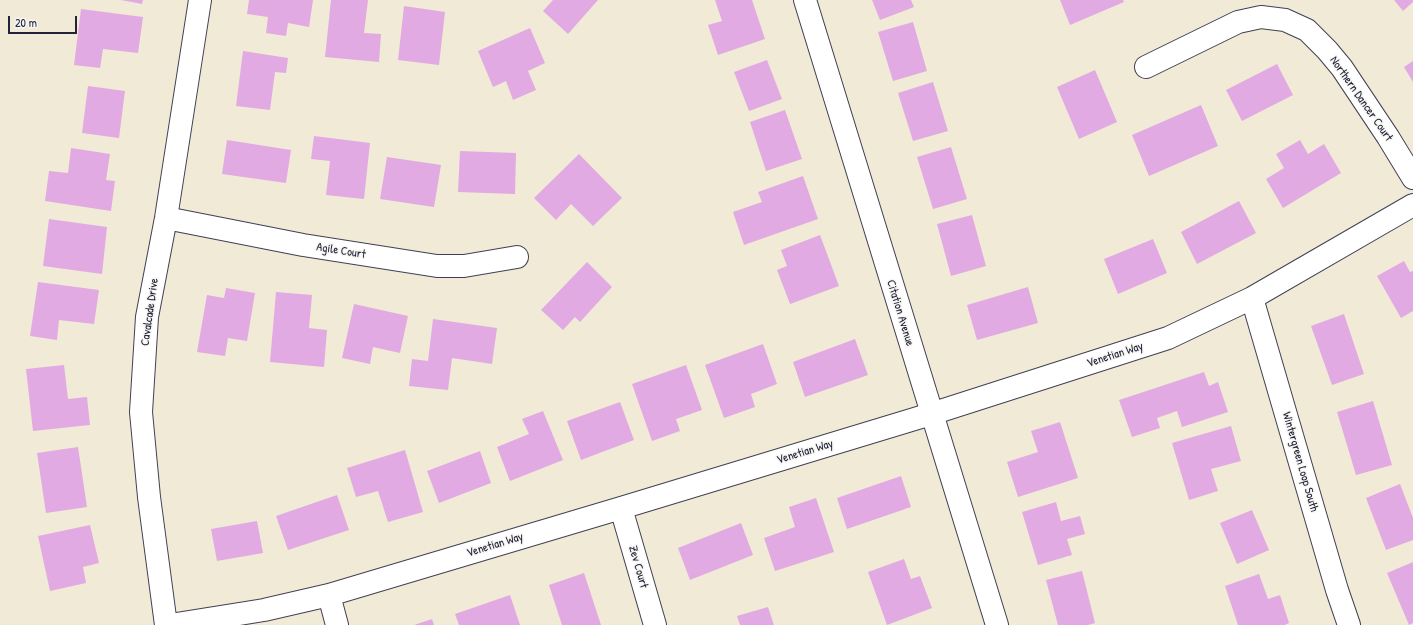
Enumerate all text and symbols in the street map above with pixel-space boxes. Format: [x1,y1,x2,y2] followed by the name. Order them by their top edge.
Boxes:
[10,8,79,34] scale bar
[15,14,37,31] text: 20 m
[1326,54,1396,144] street label: Northern Dancer Court
[315,240,367,262] street label: Agile Court
[138,277,162,347] street label: Cavalcade Drive
[883,278,917,348] street label: Citation Avenue
[1085,339,1145,371] street label: Venetian Way
[1279,410,1321,514] street label: Wintergreen Loop South
[775,437,835,467] street label: Venetian Way
[465,530,525,560] street label: Venetian Way
[625,544,651,590] street label: Zev Court

